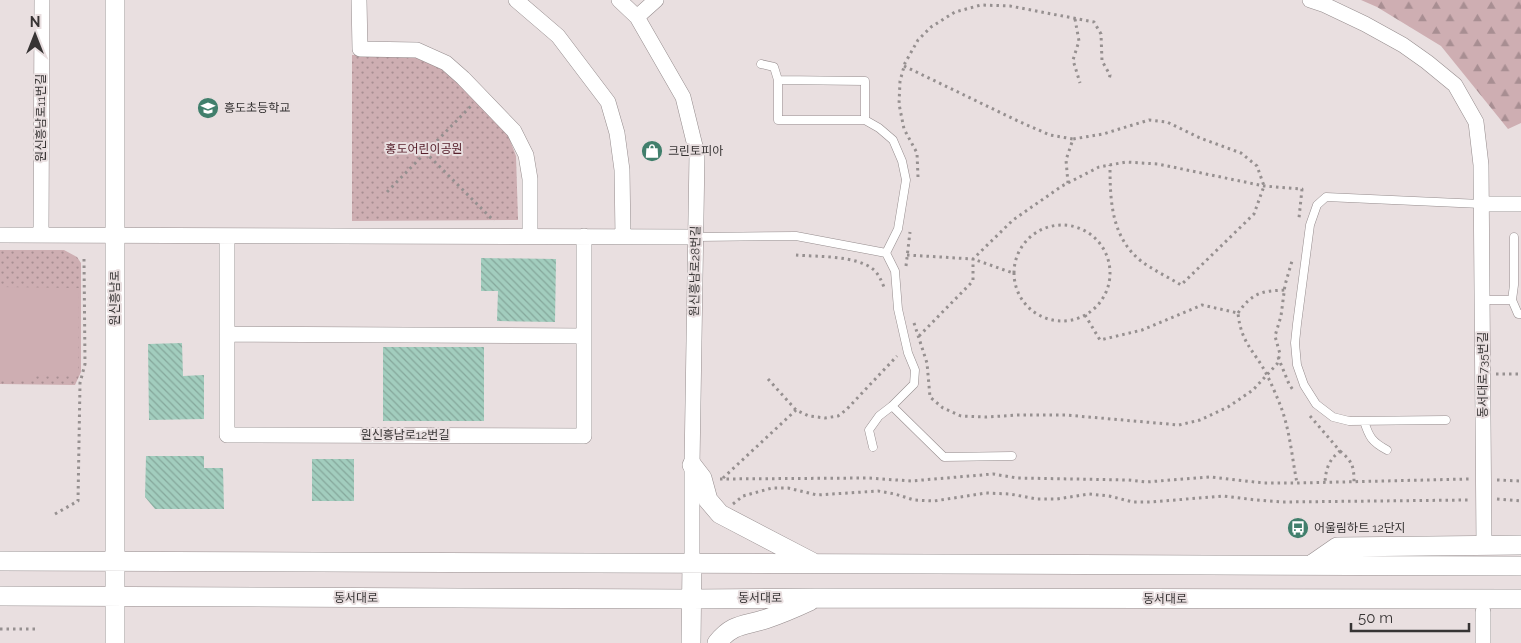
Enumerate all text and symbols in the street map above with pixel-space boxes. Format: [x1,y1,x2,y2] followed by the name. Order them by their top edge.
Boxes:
[10,10,60,60] north arrow
[30,14,40,30] text: N
[34,74,48,162] street label: 원신흥남로11번길
[196,96,220,120] school or university icon: 흥도초등학교
[224,101,290,115] place label: 흥도초등학교
[640,139,664,163] shop icon: 크린토피아
[385,142,463,156] park label: 홍도어린이공원
[668,144,723,158] place label: 크린토피아
[687,226,703,316] street label: 원신흥남로28번길
[108,270,122,326] street label: 원신흥남로
[1476,332,1490,418] street label: 동서대로735번길
[361,428,449,442] street label: 원신흥남로12번길
[1286,516,1310,540] bus stop icon: 어울림하트 12단지
[1314,521,1406,535] place label: 어울림하트 12단지
[334,591,378,605] street label: 동서대로
[738,591,782,605] street label: 동서대로
[1143,592,1187,606] street label: 동서대로
[1351,600,1468,632] scale bar
[1358,609,1393,627] text: 50 m

